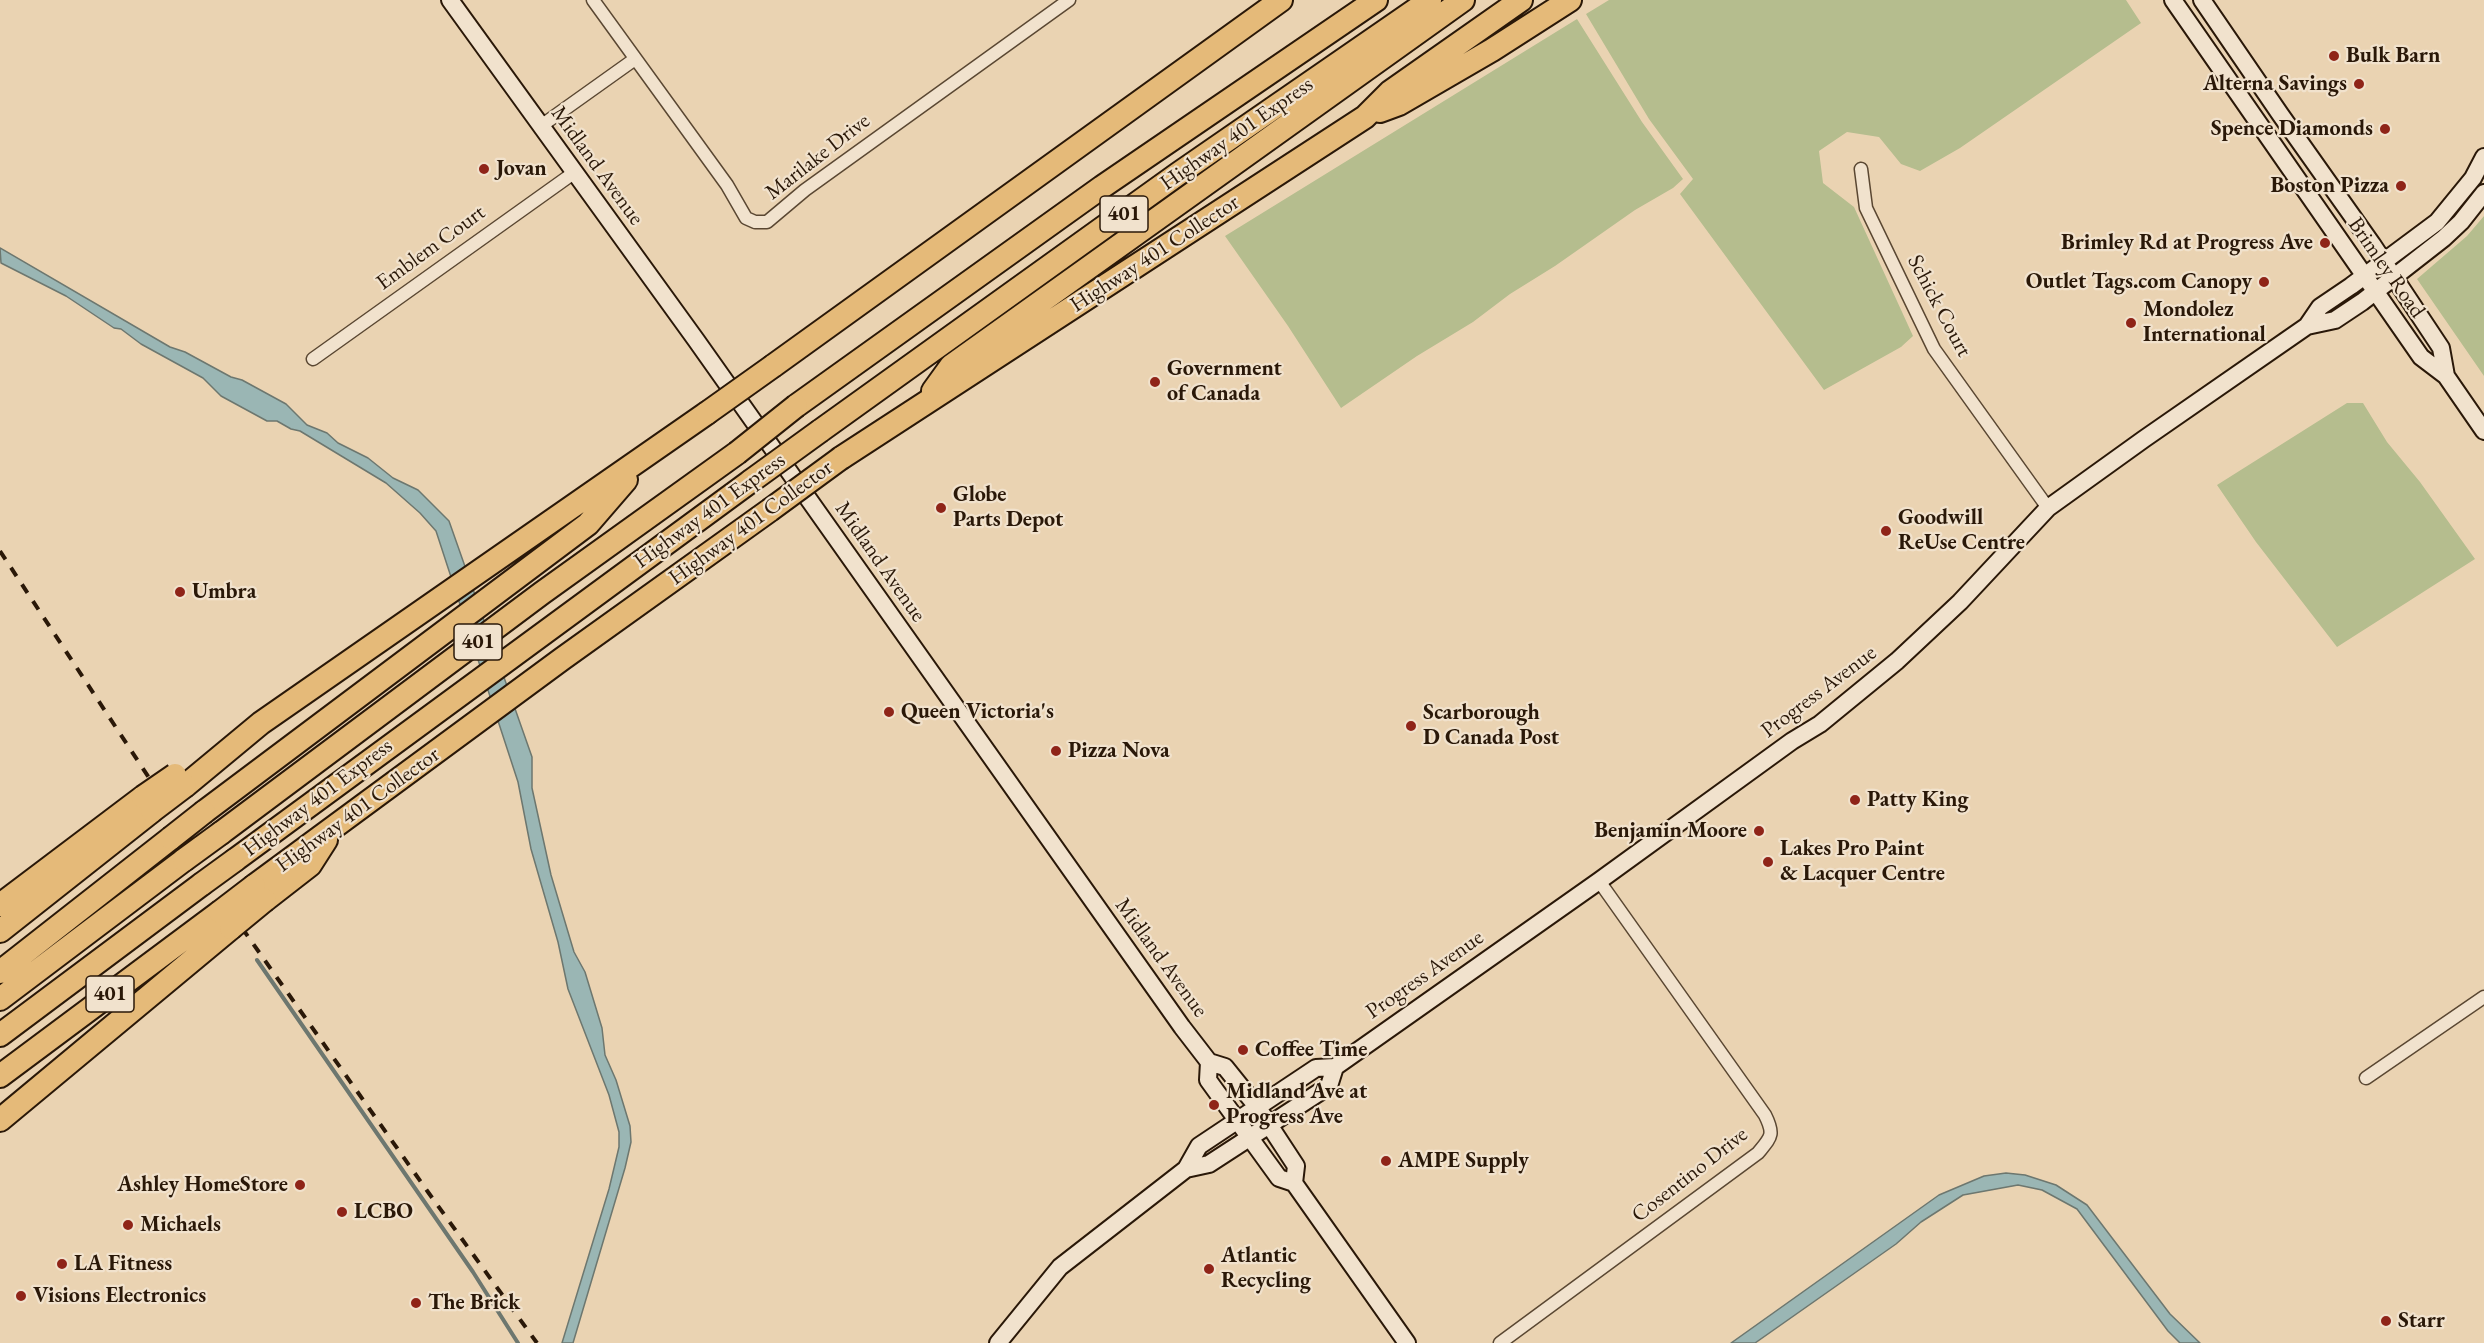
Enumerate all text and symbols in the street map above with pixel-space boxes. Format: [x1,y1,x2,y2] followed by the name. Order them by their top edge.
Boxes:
[2346,43,2440,69] place label: Bulk Barn
[2327,49,2341,63] marker: Bulk Barn
[1156,71,1318,197] street label: Highway 401 Express
[2203,71,2347,97] place label: Alterna Savings
[2352,77,2366,91] marker: Alterna Savings
[545,101,649,231] street label: Midland Avenue
[761,108,875,206] street label: Marilake Drive
[2211,116,2373,142] place label: Spence Diamonds
[2378,122,2392,136] marker: Spence Diamonds
[496,156,547,182] place label: Jovan
[477,162,491,176] marker: Jovan
[2271,173,2389,199] place label: Boston Pizza
[2394,179,2408,193] marker: Boston Pizza
[1066,190,1244,318] street label: Highway 401 Collector
[1100,196,1148,232] road number: 401
[371,200,491,296] street label: Emblem Court
[2342,213,2430,323] street label: Brimley Road
[2061,230,2313,256] place label: Brimley Rd at Progress Ave
[2318,236,2332,250] marker: Brimley Rd at Progress Ave
[1901,250,1977,362] street label: Schick Court
[2026,269,2252,295] place label: Outlet Tags.com Canopy
[2257,275,2271,289] marker: Outlet Tags.com Canopy
[2143,297,2266,348] place label: Mondolez International
[2124,316,2138,330] marker: Mondolez International
[1167,356,1282,408] place label: Government of Canada
[1148,375,1162,389] marker: Government of Canada
[629,447,791,575] street label: Highway 401 Express
[664,455,838,591] street label: Highway 401 Collector
[953,482,1063,534] place label: Globe Parts Depot
[829,497,931,627] street label: Midland Avenue
[934,501,948,515] marker: Globe Parts Depot
[1898,505,2025,556] place label: Goodwill ReUse Centre
[1879,524,1893,538] marker: Goodwill ReUse Centre
[192,579,256,605] place label: Umbra
[173,585,187,599] marker: Umbra
[454,624,502,660] road number: 401
[1756,640,1882,744] street label: Progress Avenue
[901,699,1054,725] place label: Queen Victoria's
[1423,700,1559,752] place label: Scarborough D Canada Post
[882,705,896,719] marker: Queen Victoria's
[1404,719,1418,733] marker: Scarborough D Canada Post
[238,733,398,863] street label: Highway 401 Express
[1068,738,1170,764] place label: Pizza Nova
[271,742,445,878] street label: Highway 401 Collector
[1049,744,1063,758] marker: Pizza Nova
[1867,787,1968,813] place label: Patty King
[1848,793,1862,807] marker: Patty King
[1594,818,1747,844] place label: Benjamin Moore
[1752,824,1766,838] marker: Benjamin Moore
[1780,836,1945,888] place label: Lakes Pro Paint & Lacquer Centre
[1761,855,1775,869] marker: Lakes Pro Paint & Lacquer Centre
[1109,893,1213,1023] street label: Midland Avenue
[1361,925,1489,1025] street label: Progress Avenue
[86,976,134,1012] road number: 401
[1255,1037,1368,1063] place label: Coffee Time
[1236,1043,1250,1057] marker: Coffee Time
[1226,1079,1367,1130] place label: Midland Ave at Progress Ave
[1207,1098,1221,1112] marker: Midland Ave at Progress Ave
[1627,1121,1753,1229] street label: Cosentino Drive
[1398,1148,1529,1174] place label: AMPE Supply
[1379,1154,1393,1168] marker: AMPE Supply
[117,1172,288,1198] place label: Ashley HomeStore
[293,1178,307,1192] marker: Ashley HomeStore
[354,1199,413,1225] place label: LCBO
[335,1205,349,1219] marker: LCBO
[140,1212,221,1238] place label: Michaels
[121,1218,135,1232] marker: Michaels
[1221,1243,1311,1294] place label: Atlantic Recycling
[74,1251,172,1277] place label: LA Fitness
[55,1257,69,1271] marker: LA Fitness
[1202,1262,1216,1276] marker: Atlantic Recycling
[33,1283,206,1309] place label: Visions Electronics
[14,1289,28,1303] marker: Visions Electronics
[428,1290,520,1316] place label: The Brick
[409,1296,423,1310] marker: The Brick
[2398,1308,2445,1334] place label: Starr
[2379,1314,2393,1328] marker: Starr

